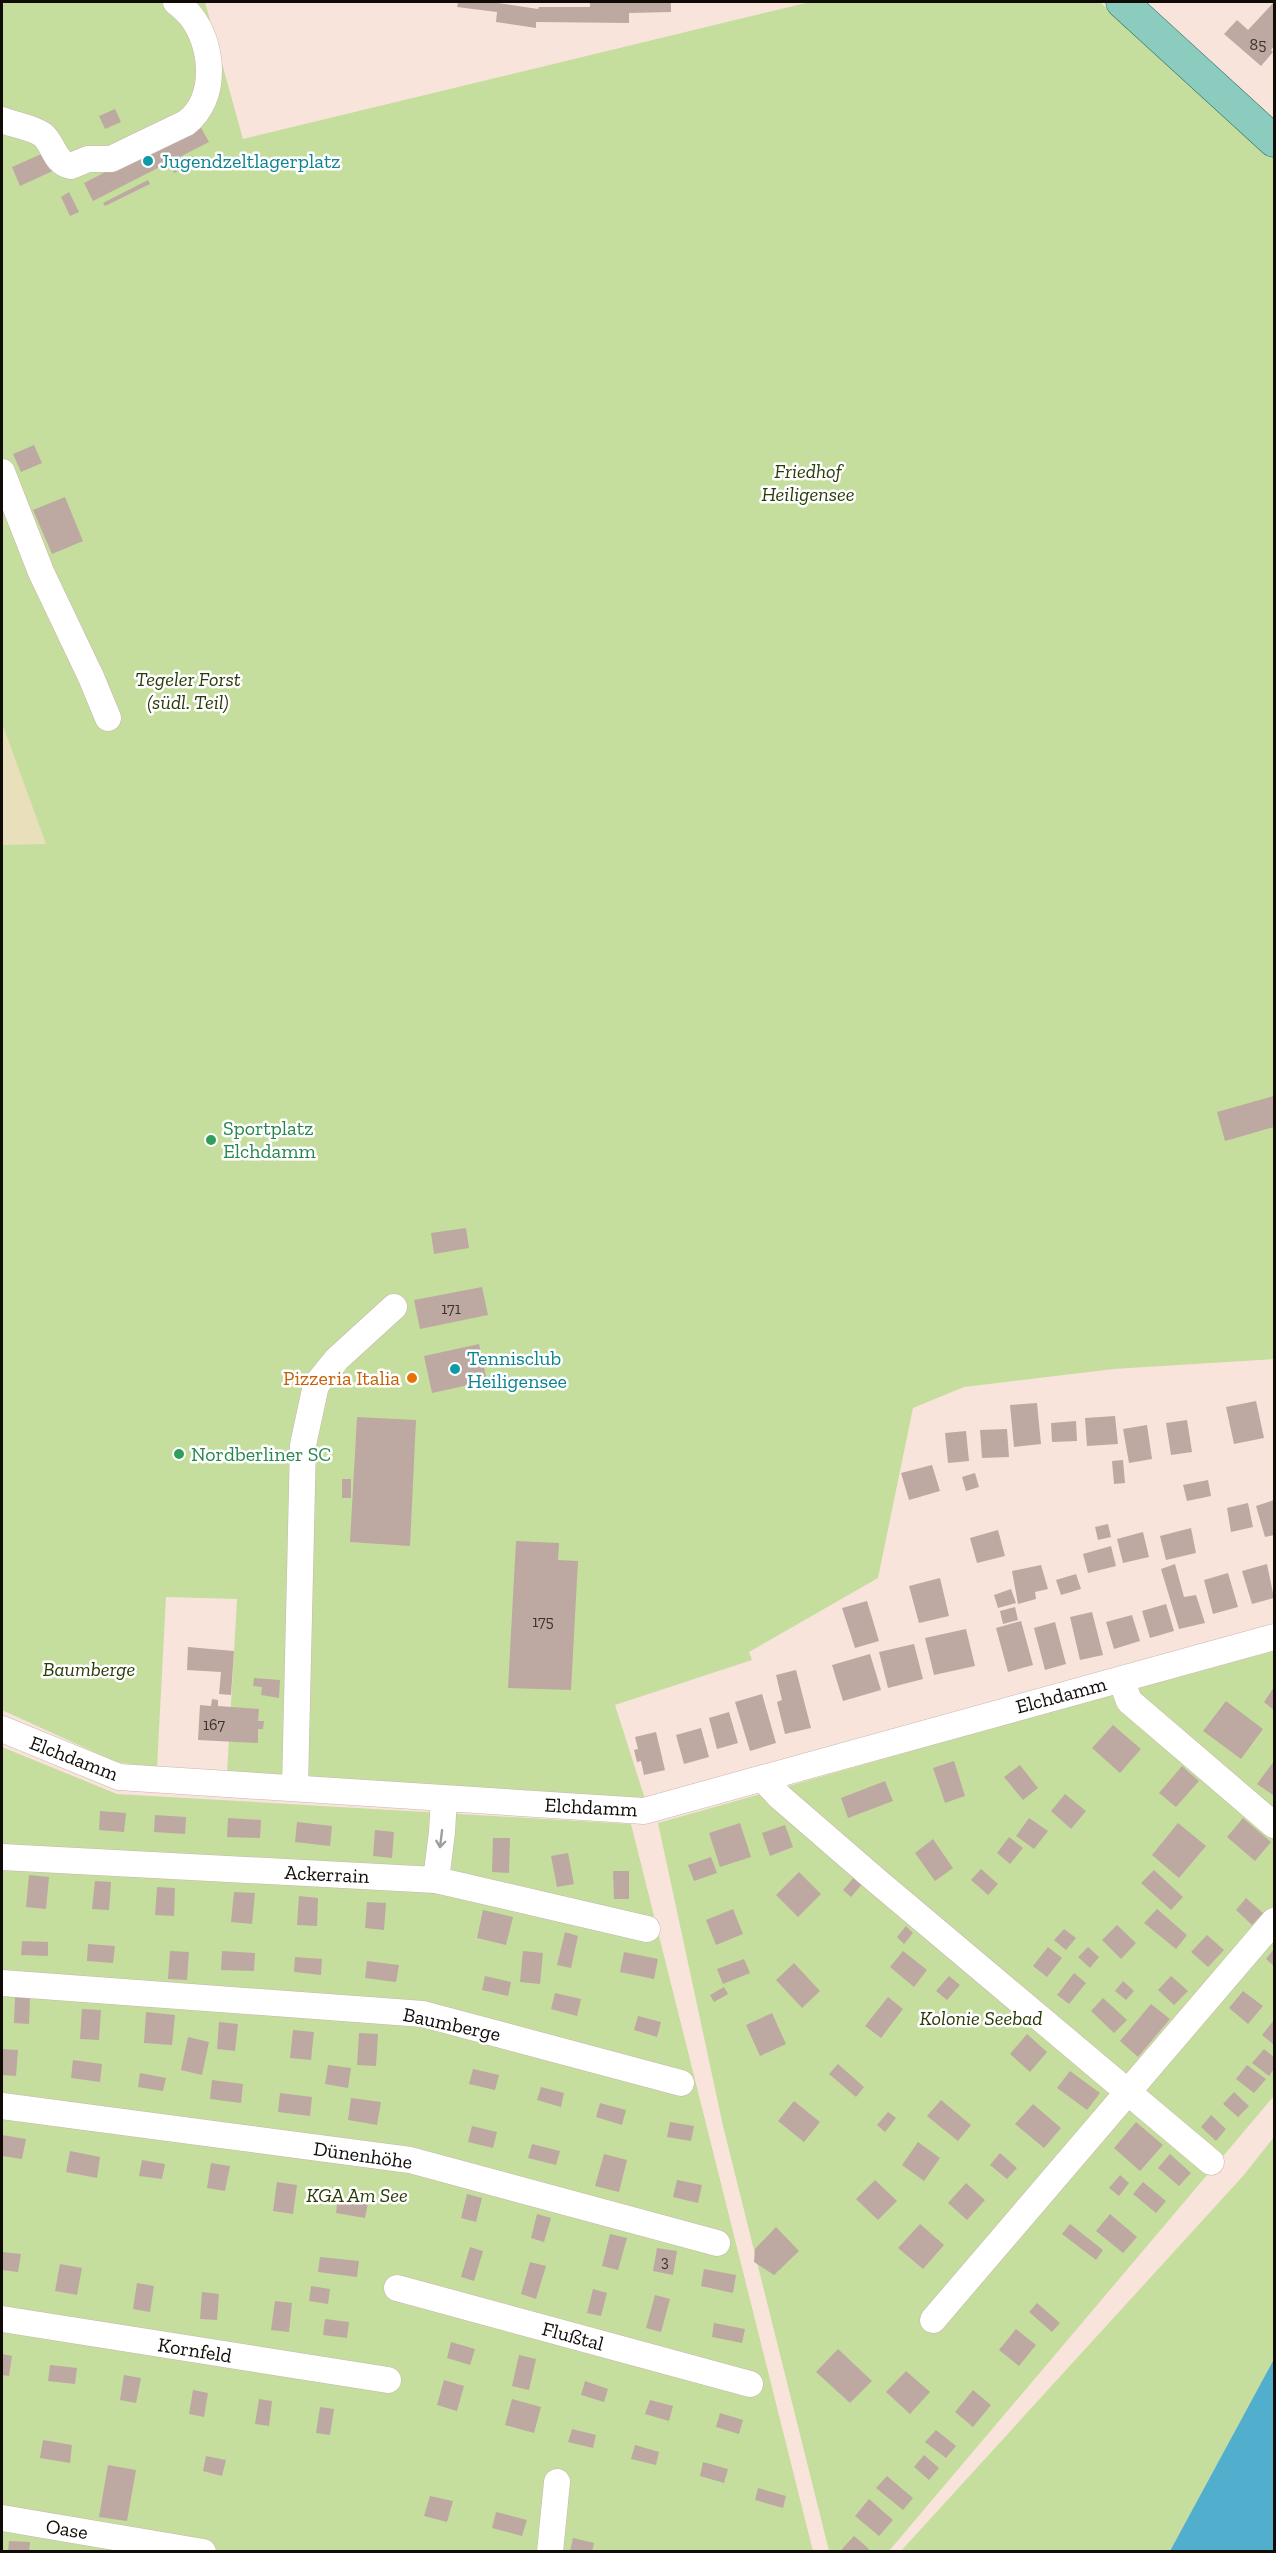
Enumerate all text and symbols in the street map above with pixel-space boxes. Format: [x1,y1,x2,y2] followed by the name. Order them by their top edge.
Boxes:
[1250,35,1266,54] house number: 85
[160,149,341,173] place label: Jugendzeltlagerplatz
[141,154,155,168] marker: Jugendzeltlagerplatz
[761,459,855,506] park label: Friedhof Heiligensee
[135,667,241,714] park label: Tegeler Forst (südl. Teil)
[223,1116,316,1163] place label: Sportplatz Elchdamm
[204,1133,218,1147] marker: Sportplatz Elchdamm
[441,1299,461,1318] house number: 171
[467,1346,567,1393] place label: Tennisclub Heiligensee
[448,1362,462,1376] marker: Tennisclub Heiligensee
[283,1366,400,1390] place label: Pizzeria Italia
[405,1371,419,1385] marker: Pizzeria Italia
[191,1442,331,1466] place label: Nordberliner SC
[172,1447,186,1461] marker: Nordberliner SC
[532,1612,554,1631] house number: 175
[43,1657,135,1681] park label: Baumberge
[1013,1671,1110,1719] street label: Elchdamm
[203,1715,226,1734] house number: 167
[26,1730,122,1786] street label: Elchdamm
[544,1793,639,1821] street label: Elchdamm
[436,1829,447,1848] one-way arrow
[284,1860,371,1888] street label: Ackerrain
[401,2002,503,2046] street label: Baumberge
[919,2006,1043,2030] park label: Kolonie Seebad
[312,2136,414,2174] street label: Dünenhöhe
[306,2183,408,2207] park label: KGA Am See
[661,2252,669,2271] house number: 3
[539,2316,607,2356] street label: Flußtal
[156,2332,234,2368] street label: Kornfeld
[44,2514,90,2544] street label: Oase

